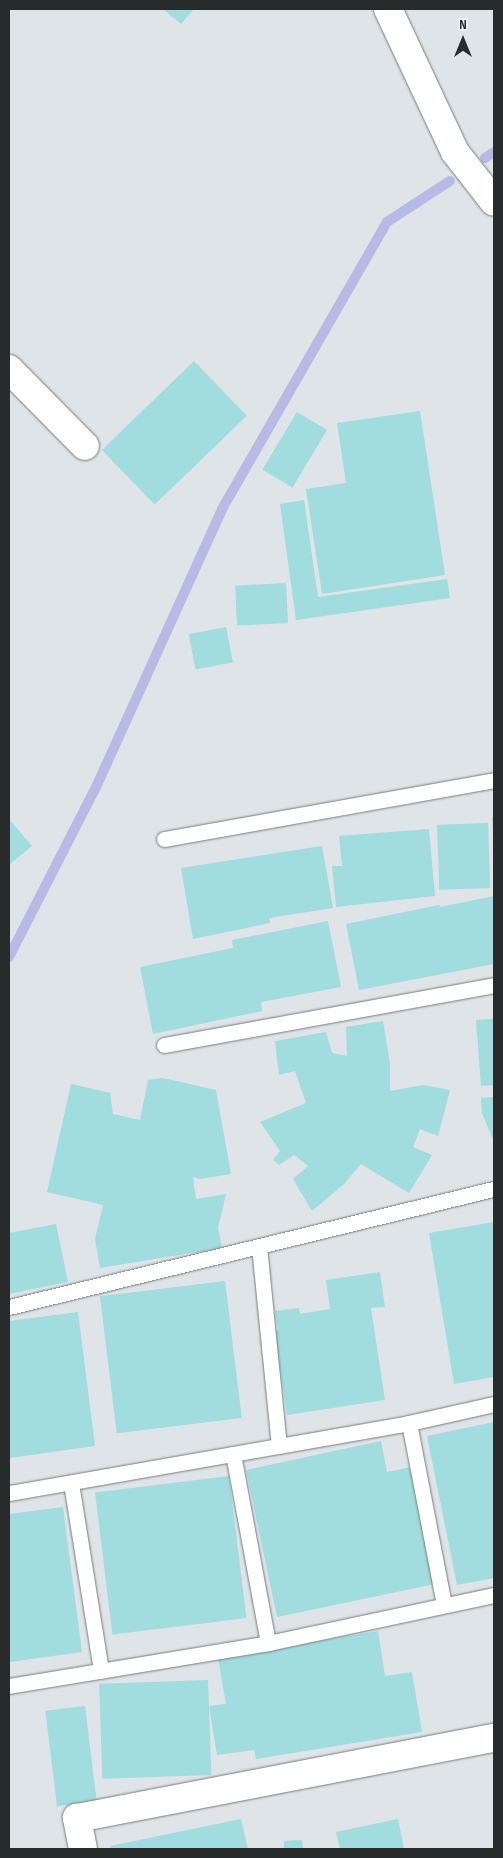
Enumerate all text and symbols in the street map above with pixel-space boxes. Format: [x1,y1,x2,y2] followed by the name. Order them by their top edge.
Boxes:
[438,15,488,65] north arrow
[459,16,467,33] text: N

